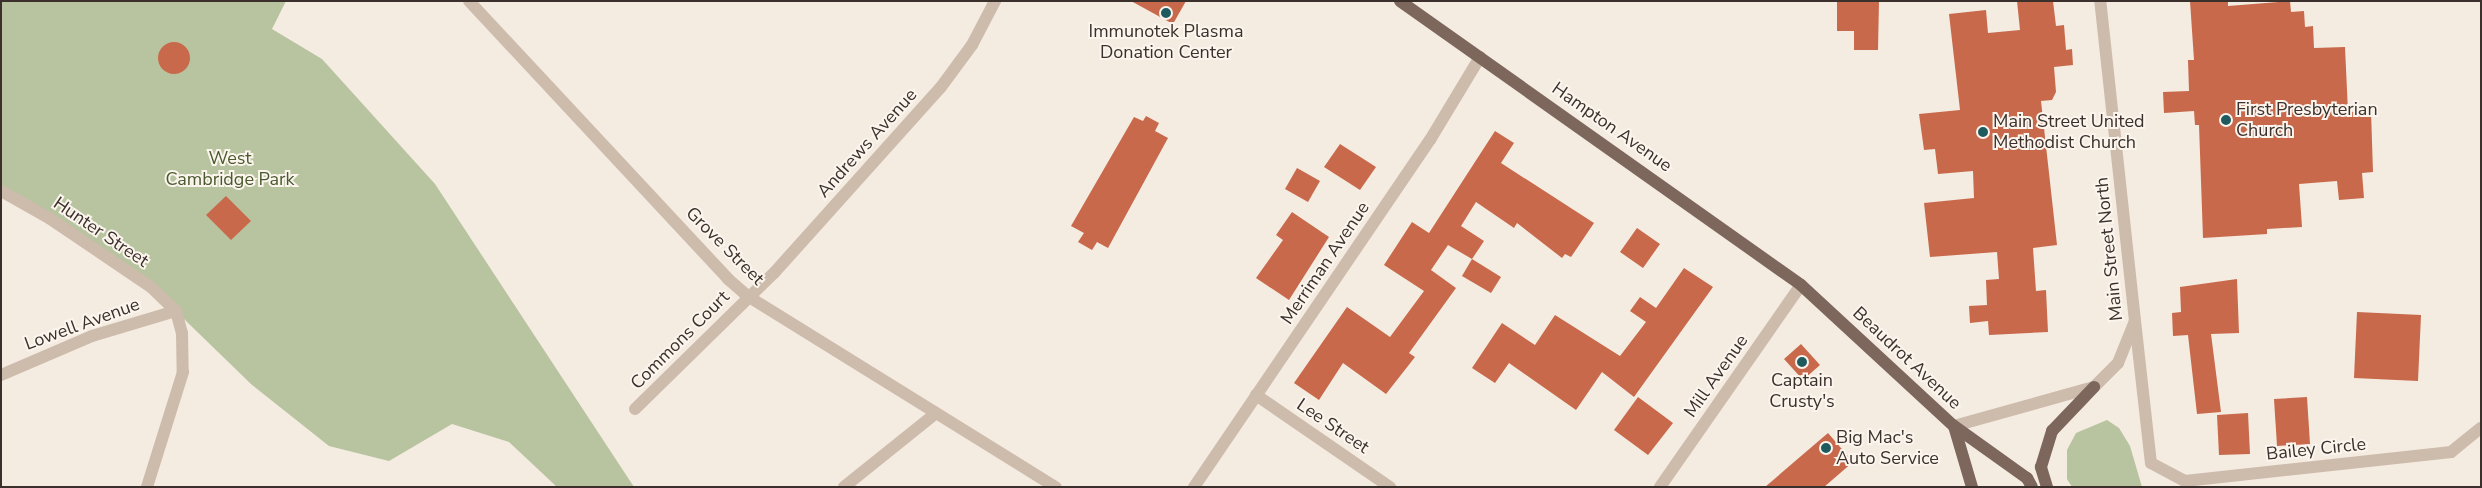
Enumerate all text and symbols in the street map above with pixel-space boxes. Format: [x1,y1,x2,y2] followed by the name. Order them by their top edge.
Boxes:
[1160,7,1172,19] marker: Immunotek Plasma Donation Center
[1089,21,1243,64] place label: Immunotek Plasma Donation Center
[1548,78,1676,176] street label: Hampton Avenue
[812,84,922,202] street label: Andrews Avenue
[2236,99,2378,142] place label: First Presbyterian Church
[1993,111,2144,154] place label: Main Street United Methodist Church
[2220,114,2232,126] marker: First Presbyterian Church
[1977,126,1989,138] marker: Main Street United Methodist Church
[165,148,295,190] park label: West Cambridge Park
[2091,176,2127,322] street label: Main Street North
[49,192,153,272] street label: Hunter Street
[1276,198,1374,328] street label: Merriman Avenue
[681,202,769,290] street label: Grove Street
[626,286,734,394] street label: Commons Court
[22,293,142,355] street label: Lowell Avenue
[1848,302,1966,414] street label: Beaudrot Avenue
[1680,330,1752,422] street label: Mill Avenue
[1796,356,1808,368] marker: Captain Crusty's
[1769,370,1835,412] place label: Captain Crusty's
[1293,394,1373,458] street label: Lee Street
[1836,427,1939,469] place label: Big Mac's Auto Service
[2265,433,2367,465] street label: Bailey Circle
[1820,442,1832,454] marker: Big Mac's Auto Service

